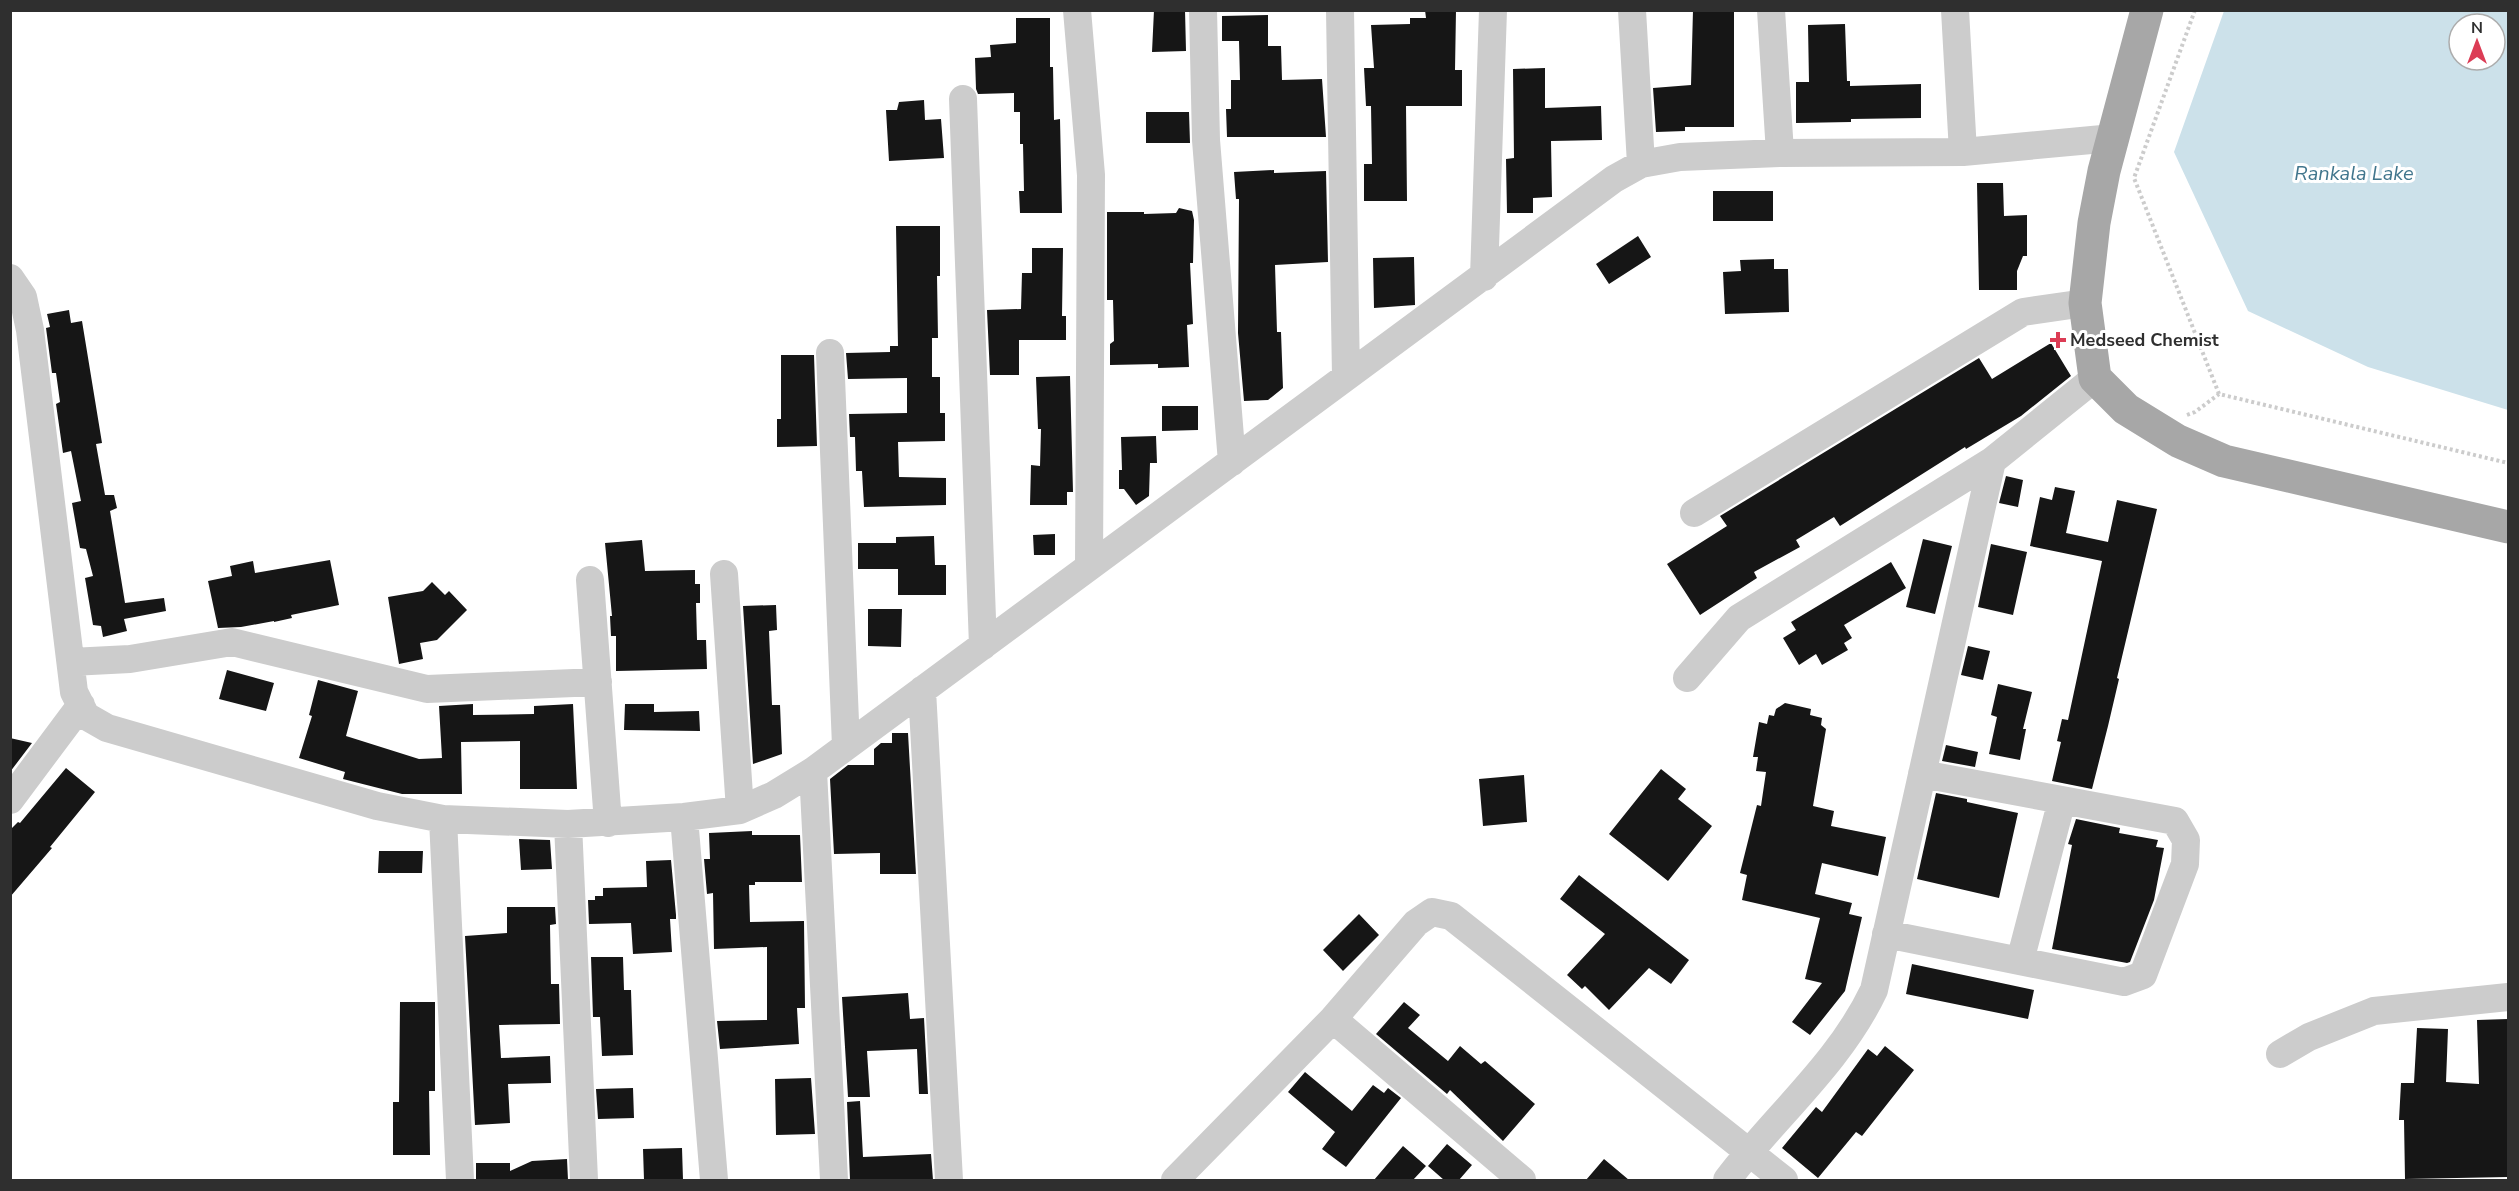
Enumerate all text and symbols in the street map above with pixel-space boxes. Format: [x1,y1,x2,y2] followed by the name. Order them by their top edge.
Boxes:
[2447,12,2507,72] north arrow
[2471,17,2483,39] text: N
[2294,160,2414,187] water label: Rankala Lake
[2070,328,2219,352] place label: Medseed Chemist
[2051,333,2065,347] marker: Medseed Chemist

